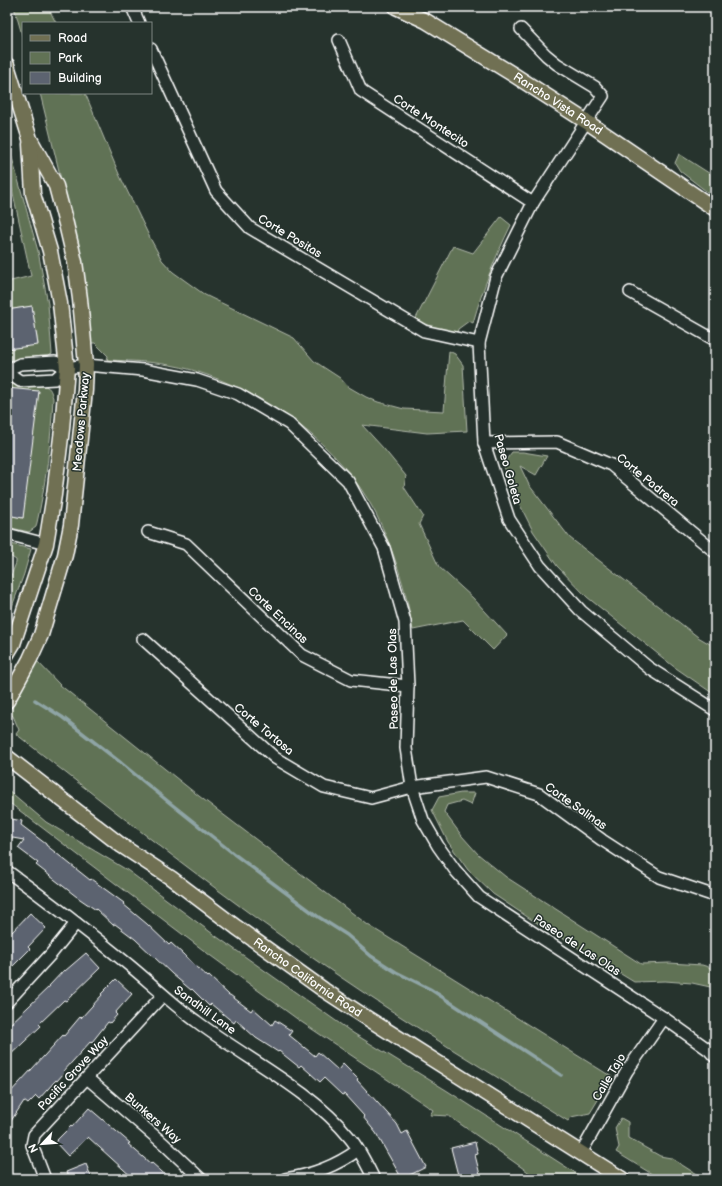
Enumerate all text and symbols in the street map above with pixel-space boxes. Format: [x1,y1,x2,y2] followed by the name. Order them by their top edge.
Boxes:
[22,22,152,94] legend
[58,31,87,46] text: Road
[58,51,82,66] text: Park
[510,70,606,139] street label: Rancho Vista Road
[58,71,102,86] text: Building
[390,91,472,152] street label: Corte Montecito
[255,211,325,261] street label: Corte Positas
[70,371,93,472] street label: Meadows Parkway
[490,432,525,506] street label: Paseo Goleta
[613,451,682,510] street label: Corte Padrera
[244,584,311,647] street label: Corte Encinas
[385,628,402,730] street label: Paseo de Las Olas
[231,700,297,759] street label: Corte Tortosa
[542,780,610,833] street label: Corte Salinas
[530,912,623,979] street label: Paseo de Las Olas
[250,935,365,1021] street label: Rancho California Road
[171,983,239,1038] street label: Sandhill Lane
[35,1033,112,1114] street label: Pacific Grove Way
[589,1051,630,1104] street label: Calle Tajo
[121,1090,184,1147] street label: Bunkers Way
[22,1124,62,1164] north arrow
[26,1142,41,1155] text: N

